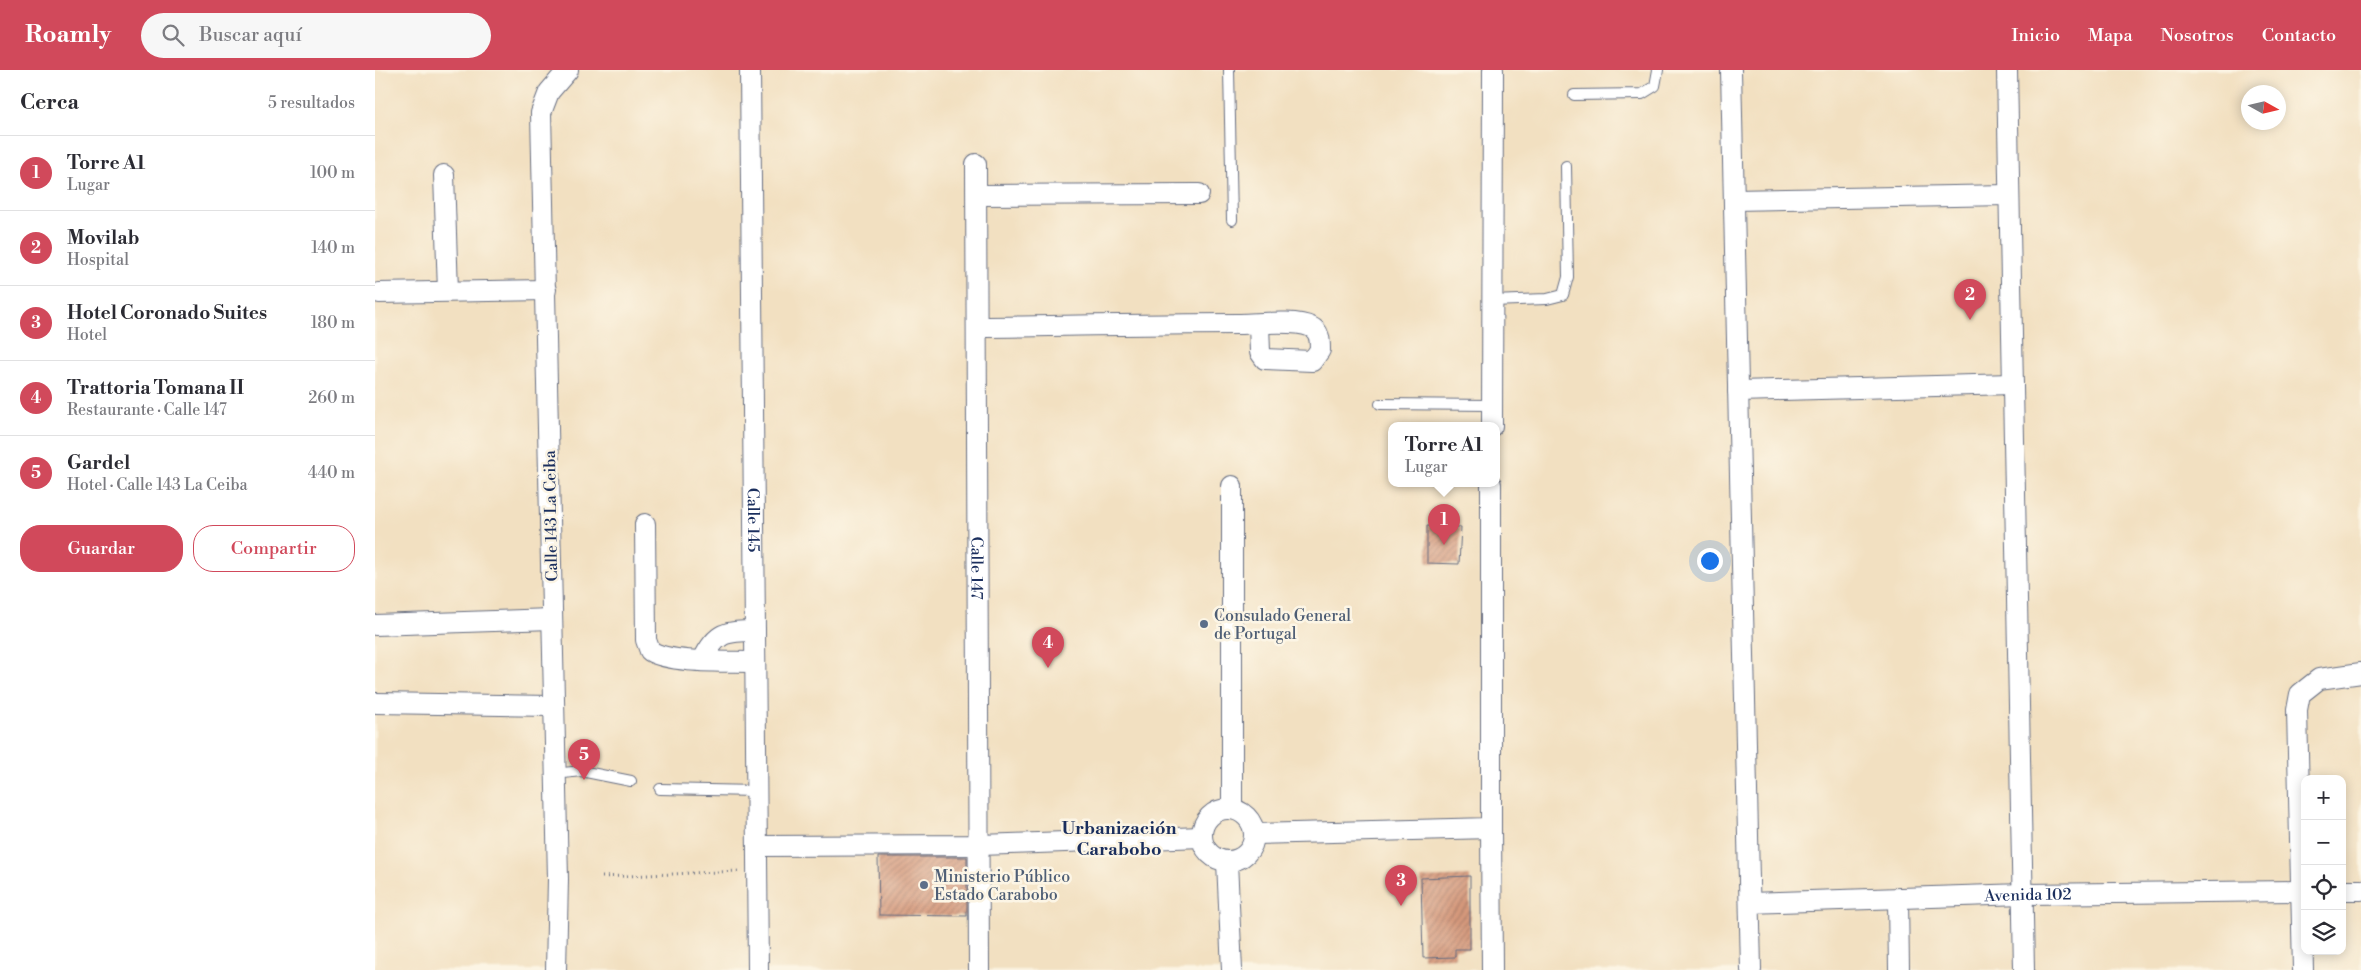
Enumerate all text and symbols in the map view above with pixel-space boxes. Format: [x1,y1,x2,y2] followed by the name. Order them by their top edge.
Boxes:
[141,13,491,58] search box
[25,20,111,50] text: Roamly
[159,21,187,49] icon: search
[199,23,302,47] text: Buscar aquí
[2011,24,2060,47] text: Inicio
[2088,24,2133,47] text: Mapa
[2161,24,2234,47] text: Nosotros
[2262,24,2336,47] text: Contacto
[2241,85,2286,130] north arrow
[20,90,79,116] text: Cerca
[268,93,355,113] text: 5 resultados
[67,151,145,175] text: Torre A1
[32,163,40,183] text: 1
[310,163,355,183] text: 100 m
[67,175,110,195] text: Lugar
[67,226,139,250] text: Movilab
[31,238,41,258] text: 2
[311,238,355,258] text: 140 m
[67,250,129,270] text: Hospital
[1954,279,1986,320] pin: 2
[67,301,267,325] text: Hotel Coronado Suites
[31,313,41,333] text: 3
[311,313,355,333] text: 180 m
[67,325,107,345] text: Hotel
[67,376,244,400] text: Trattoria Tomana II
[31,388,41,408] text: 4
[308,388,355,408] text: 260 m
[67,400,227,420] text: Restaurante · Calle 147
[1388,422,1500,487] popup
[1405,433,1483,457] text: Torre A1
[540,449,562,582] street label: Calle 143 La Ceiba
[67,451,130,475] text: Gardel
[1405,457,1448,477] text: Lugar
[31,463,41,483] text: 5
[308,463,355,483] text: 440 m
[67,475,248,495] text: Hotel · Calle 143 La Ceiba
[743,488,763,553] street label: Calle 145
[1428,504,1460,545] pin: 1
[20,525,183,572] button: Guardar
[193,525,355,572] button: Compartir
[966,536,987,600] street label: Calle 147
[1697,548,1723,574] your location
[1214,606,1351,644] place label: Consulado General de Portugal
[1198,618,1210,630] marker: Consulado General de Portugal
[1032,627,1064,668] pin: 4
[568,739,600,780] pin: 5
[2301,775,2346,955] map controls
[2301,775,2346,820] button: +
[1061,817,1177,861] district label: Urbanización Carabobo
[2301,820,2346,865] button: −
[1385,865,1417,906] pin: 3
[2301,865,2346,910] button: locate
[934,867,1070,905] place label: Ministerio Público Estado Carabobo
[918,879,930,891] marker: Ministerio Público Estado Carabobo
[1983,884,2072,906] street label: Avenida 102
[2301,910,2346,955] button: layers

